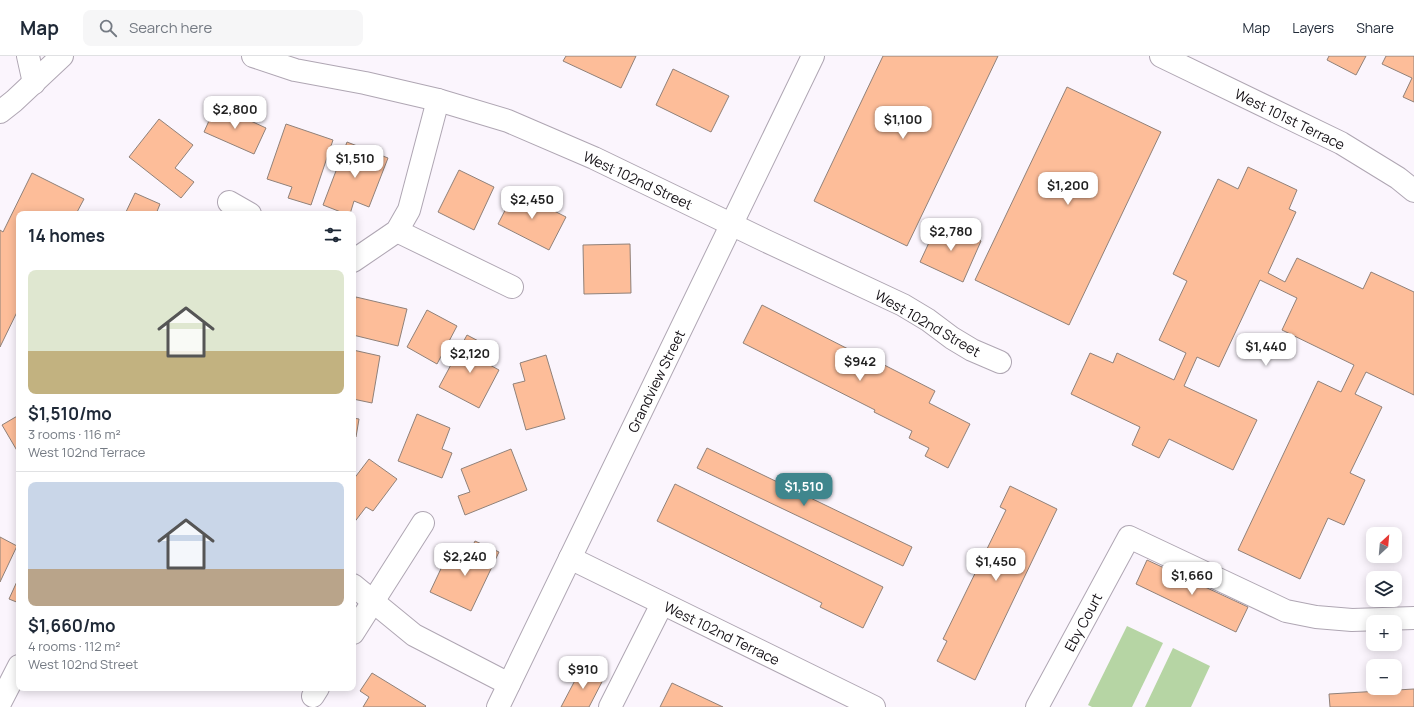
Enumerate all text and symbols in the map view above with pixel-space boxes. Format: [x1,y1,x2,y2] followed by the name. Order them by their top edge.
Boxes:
[83,10,363,46] search box
[20,15,59,41] text: Map
[97,17,119,39] icon: search
[129,17,212,38] text: Search here
[1242,18,1270,37] text: Map
[1292,18,1334,37] text: Layers
[1356,18,1394,37] text: Share
[1232,84,1348,154] street label: West 101st Terrace
[202,96,268,130] pin: $2,800
[213,100,257,118] text: $2,800
[870,106,936,140] pin: $1,100
[884,110,922,128] text: $1,100
[322,145,388,179] pin: $1,510
[580,146,696,214] street label: West 102nd Street
[335,149,375,167] text: $1,510
[1035,172,1101,206] pin: $1,200
[1047,176,1089,194] text: $1,200
[499,186,565,220] pin: $2,450
[510,190,554,208] text: $2,450
[918,218,984,252] pin: $2,780
[929,222,973,240] text: $2,780
[28,224,105,247] text: 14 homes
[322,224,344,246] icon: filters
[872,285,984,361] street label: West 102nd Street
[150,296,222,368] icon: home
[623,326,689,435] street label: Grandview Street
[1233,333,1299,367] pin: $1,440
[1245,337,1287,355] text: $1,440
[437,340,503,374] pin: $2,120
[450,344,490,362] text: $2,120
[836,348,884,382] pin: $942
[844,352,876,370] text: $942
[28,402,112,425] text: $1,510/mo
[28,425,121,443] text: 3 rooms · 116 m²
[28,443,145,461] text: West 102nd Terrace
[771,473,837,507] pin: $1,510
[784,477,824,495] text: $1,510
[150,508,222,580] icon: home
[1366,527,1402,563] north arrow
[1366,527,1402,695] map controls
[432,543,498,577] pin: $2,240
[443,547,487,565] text: $2,240
[963,548,1029,582] pin: $1,450
[975,552,1017,570] text: $1,450
[1159,562,1225,596] pin: $1,660
[1171,566,1213,584] text: $1,660
[1366,571,1402,607] button: layers
[1060,589,1106,654] street label: Eby Court
[661,597,783,669] street label: West 102nd Terrace
[28,614,115,637] text: $1,660/mo
[1366,615,1402,651] button: +
[28,637,121,655] text: 4 rooms · 112 m²
[28,655,138,673] text: West 102nd Street
[559,656,607,690] pin: $910
[1366,659,1402,695] button: −
[568,660,598,678] text: $910

